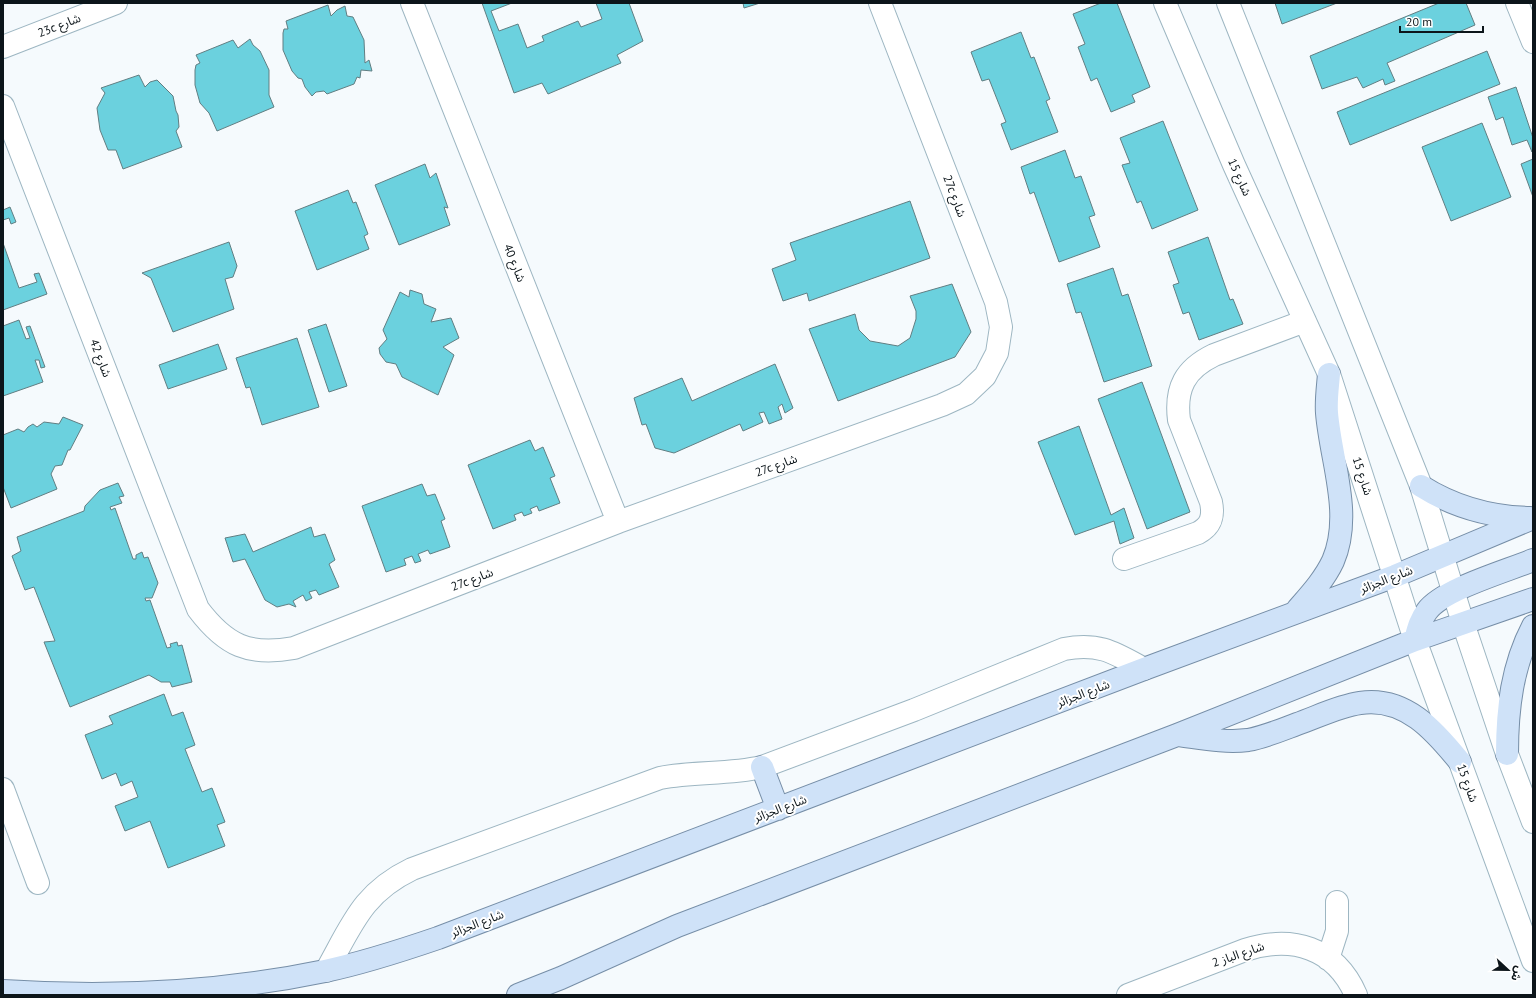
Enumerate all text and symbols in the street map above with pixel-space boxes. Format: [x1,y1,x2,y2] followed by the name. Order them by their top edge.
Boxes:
[1400,8,1483,34] scale bar
[35,10,83,42] street label: 23c شارع
[1406,14,1432,29] text: 20 m
[1223,156,1255,199] street label: شارع 15
[938,173,970,220] street label: 27c شارع
[499,242,529,285] street label: شارع 40
[85,337,115,380] street label: شارع 42
[753,450,800,481] street label: 27c شارع
[1348,455,1376,498] street label: شارع 15
[1356,562,1415,598] street label: شارع الجزائر
[449,564,496,596] street label: 27c شارع
[1053,676,1112,712] street label: شارع الجزائر
[1452,762,1482,805] street label: شارع 15
[750,791,809,827] street label: شارع الجزائر
[447,906,506,942] street label: شارع الجزائر
[1210,938,1267,972] street label: شارع الباز 2
[1488,950,1528,990] north arrow
[1508,964,1527,983] text: ش

